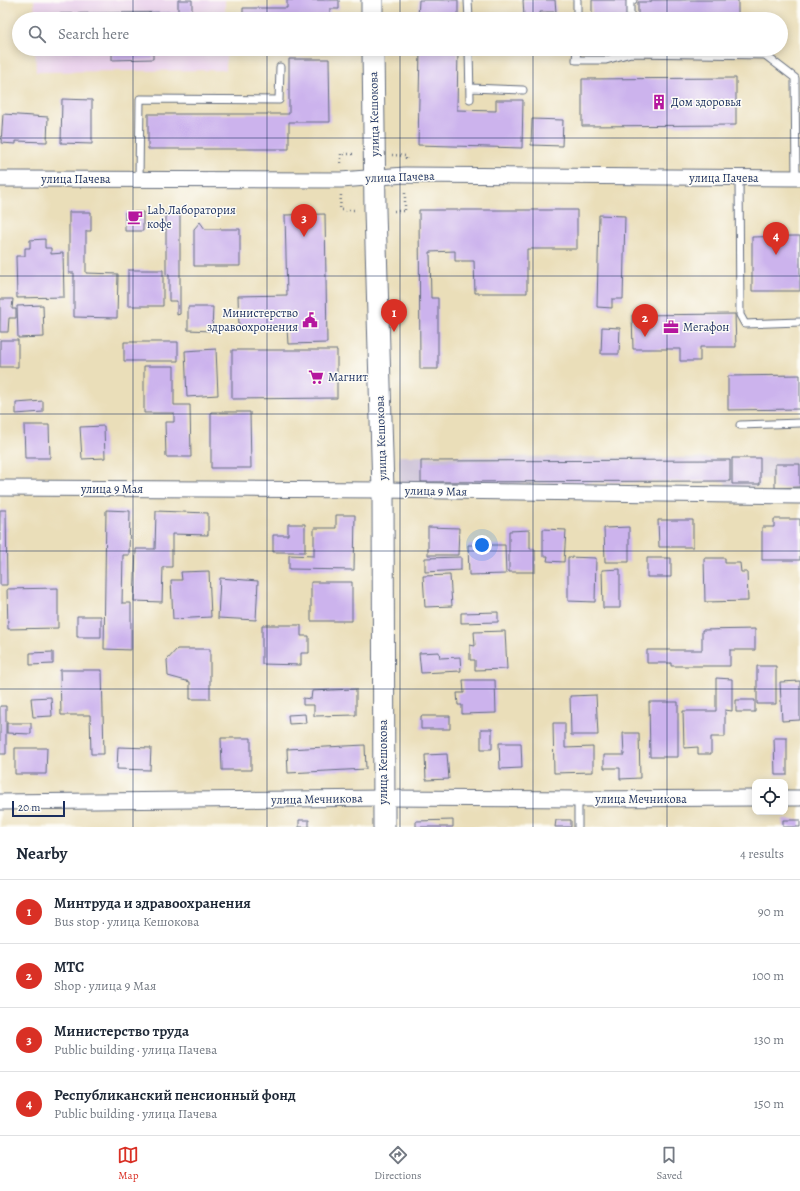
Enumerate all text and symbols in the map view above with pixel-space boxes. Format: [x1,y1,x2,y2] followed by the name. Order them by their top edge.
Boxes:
[12,12,788,56] search box
[26,23,48,45] icon: search
[58,24,129,44] text: Search here
[365,71,383,158] street label: улица Кешокова
[650,93,668,111] building icon: Дом здоровья
[671,94,742,110] place label: Дом здоровья
[364,168,435,186] street label: улица Пачева
[688,170,759,186] street label: улица Пачева
[40,171,111,187] street label: улица Пачева
[147,202,236,232] place label: Lab.Лаборатория кофе
[291,204,317,237] pin: 3
[126,208,144,226] cafe icon: Lab.Лаборатория кофе
[763,222,789,255] pin: 4
[381,299,407,332] pin: 1
[632,304,658,337] pin: 2
[207,305,298,335] place label: Министерство здравоохронения
[301,311,319,329] public building icon: Министерство здравоохронения
[662,318,680,336] office icon: Мегафон
[683,319,729,335] place label: Мегафон
[307,368,325,386] supermarket icon: Магнит
[328,369,369,385] place label: Магнит
[372,395,391,482] street label: улица Кешокова
[80,481,143,497] street label: улица 9 Мая
[404,482,467,500] street label: улица 9 Мая
[472,535,492,555] your location
[375,719,391,805] street label: улица Кешокова
[752,779,788,815] map controls
[752,779,788,815] button: locate
[270,790,363,808] street label: улица Мечникова
[594,791,687,807] street label: улица Мечникова
[12,799,65,818] scale bar
[18,800,40,815] text: 20 m
[16,842,67,865] text: Nearby
[740,845,784,862] text: 4 results
[54,893,251,913] text: Минтруда и здравоохранения
[27,903,31,920] text: 1
[758,903,784,920] text: 90 m
[54,913,199,930] text: Bus stop · улица Кешокова
[54,957,84,977] text: МТС
[26,967,32,984] text: 2
[752,967,784,984] text: 100 m
[54,977,156,994] text: Shop · улица 9 Мая
[54,1021,189,1041] text: Министерство труда
[26,1031,32,1048] text: 3
[754,1031,784,1048] text: 130 m
[54,1041,217,1058] text: Public building · улица Пачева
[54,1085,296,1105] text: Республиканский пенсионный фонд
[26,1095,32,1112] text: 4
[754,1095,784,1112] text: 150 m
[54,1105,217,1122] text: Public building · улица Пачева
[117,1144,139,1183] tab: Map
[374,1144,422,1183] tab: Directions
[656,1144,683,1183] tab: Saved

